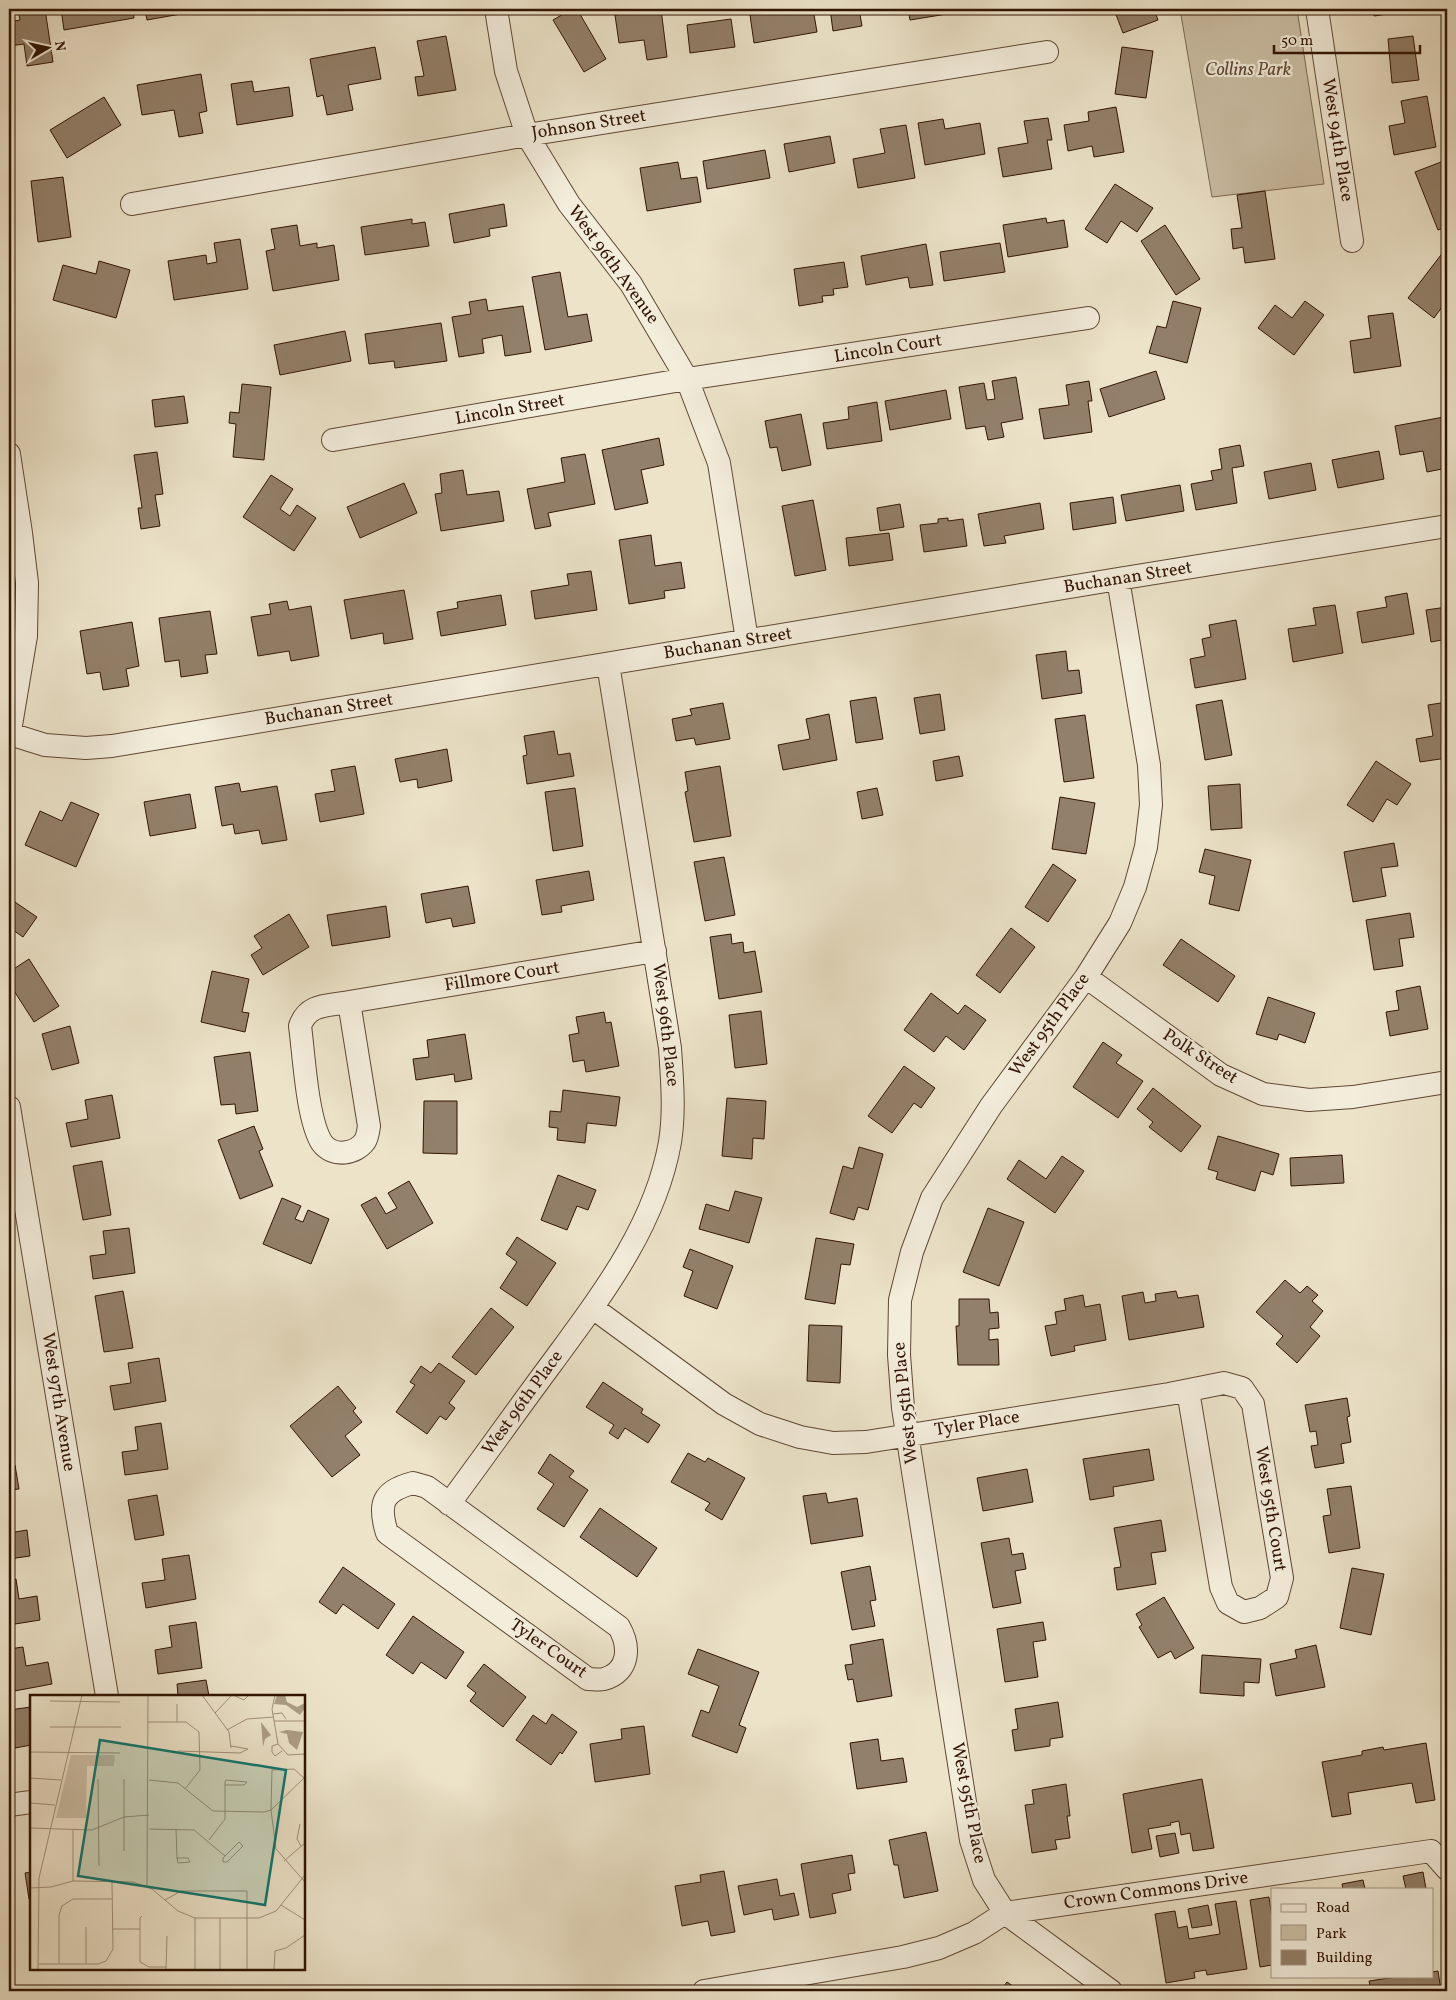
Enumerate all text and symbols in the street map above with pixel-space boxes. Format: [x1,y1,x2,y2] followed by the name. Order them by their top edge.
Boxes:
[22,22,72,72] north arrow
[1274,22,1420,54] scale bar
[1281,31,1313,52] text: 50 m
[49,40,70,53] text: N
[1205,58,1291,83] park label: Collins Park
[1315,77,1359,203] street label: West 94th Place
[530,104,648,146] street label: Johnson Street
[561,200,665,330] street label: West 96th Avenue
[832,328,944,370] street label: Lincoln Court
[453,388,567,432] street label: Lincoln Street
[1062,555,1194,601] street label: Buchanan Street
[662,621,794,667] street label: Buchanan Street
[263,687,395,733] street label: Buchanan Street
[443,956,561,998] street label: Fillmore Court
[645,962,685,1088] street label: West 96th Place
[1004,968,1096,1082] street label: West 95th Place
[1157,1023,1243,1091] street label: Polk Street
[35,1331,81,1473] street label: West 97th Avenue
[887,1341,925,1465] street label: West 95th Place
[476,1346,570,1460] street label: West 96th Place
[933,1405,1021,1443] street label: Tyler Place
[1248,1445,1292,1573] street label: West 95th Court
[504,1613,592,1685] street label: Tyler Court
[30,1695,305,1970] inset map
[944,1740,992,1866] street label: West 95th Place
[1062,1866,1250,1916] street label: Crown Commons Drive
[1271,1888,1434,1978] legend
[1316,1898,1350,1919] text: Road
[1316,1924,1347,1945] text: Park
[1316,1948,1373,1969] text: Building

